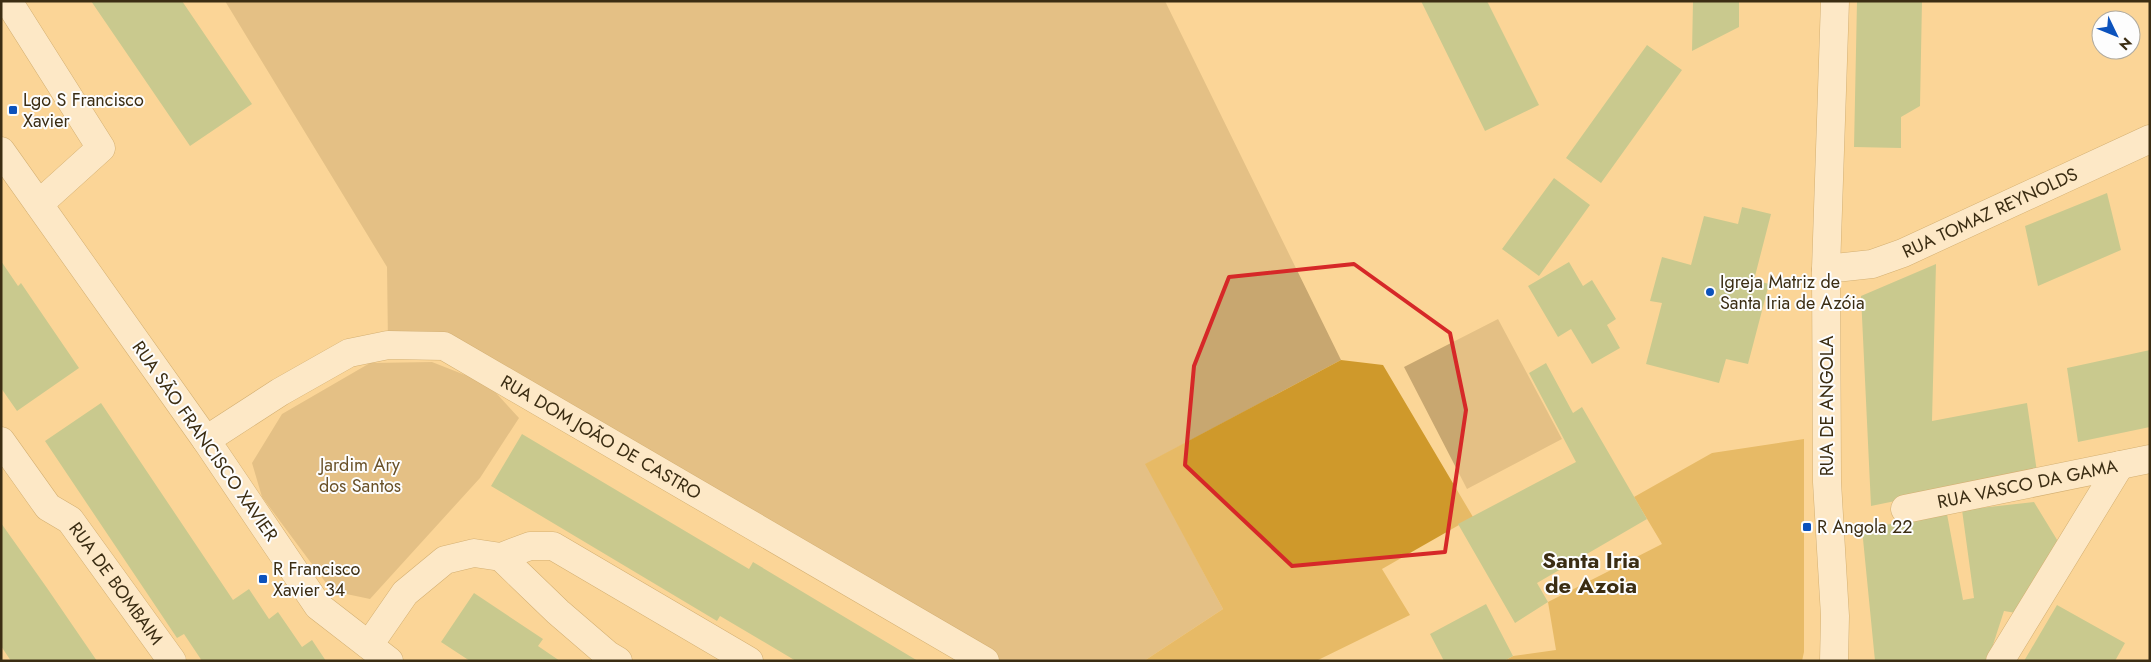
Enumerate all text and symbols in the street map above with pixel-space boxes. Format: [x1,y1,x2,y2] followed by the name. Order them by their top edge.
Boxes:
[2091,10,2141,60] north arrow
[2114,33,2137,55] text: N
[23,87,144,134] place label: Lgo S Francisco Xavier
[7,104,19,116] marker: Lgo S Francisco Xavier
[1898,161,2082,265] street label: RUA TOMAZ REYNOLDS
[1720,269,1865,316] place label: Igreja Matriz de Santa Iria de Azóia
[1704,286,1716,298] marker: Igreja Matriz de Santa Iria de Azóia
[126,336,284,546] street label: RUA SÃO FRANCISCO XAVIER
[1814,336,1840,476] street label: RUA DE ANGOLA
[496,369,706,506] street label: RUA DOM JOÃO DE CASTRO
[318,452,401,499] park label: Jardim Ary dos Santos
[1935,453,2120,515] street label: RUA VASCO DA GAMA
[1817,514,1913,540] place label: R Angola 22
[63,517,169,650] street label: RUA DE BOMBAIM
[1801,521,1813,533] marker: R Angola 22
[1542,544,1640,601] district label: Santa Iria de Azoia
[273,556,361,603] place label: R Francisco Xavier 34
[257,573,269,585] marker: R Francisco Xavier 34

